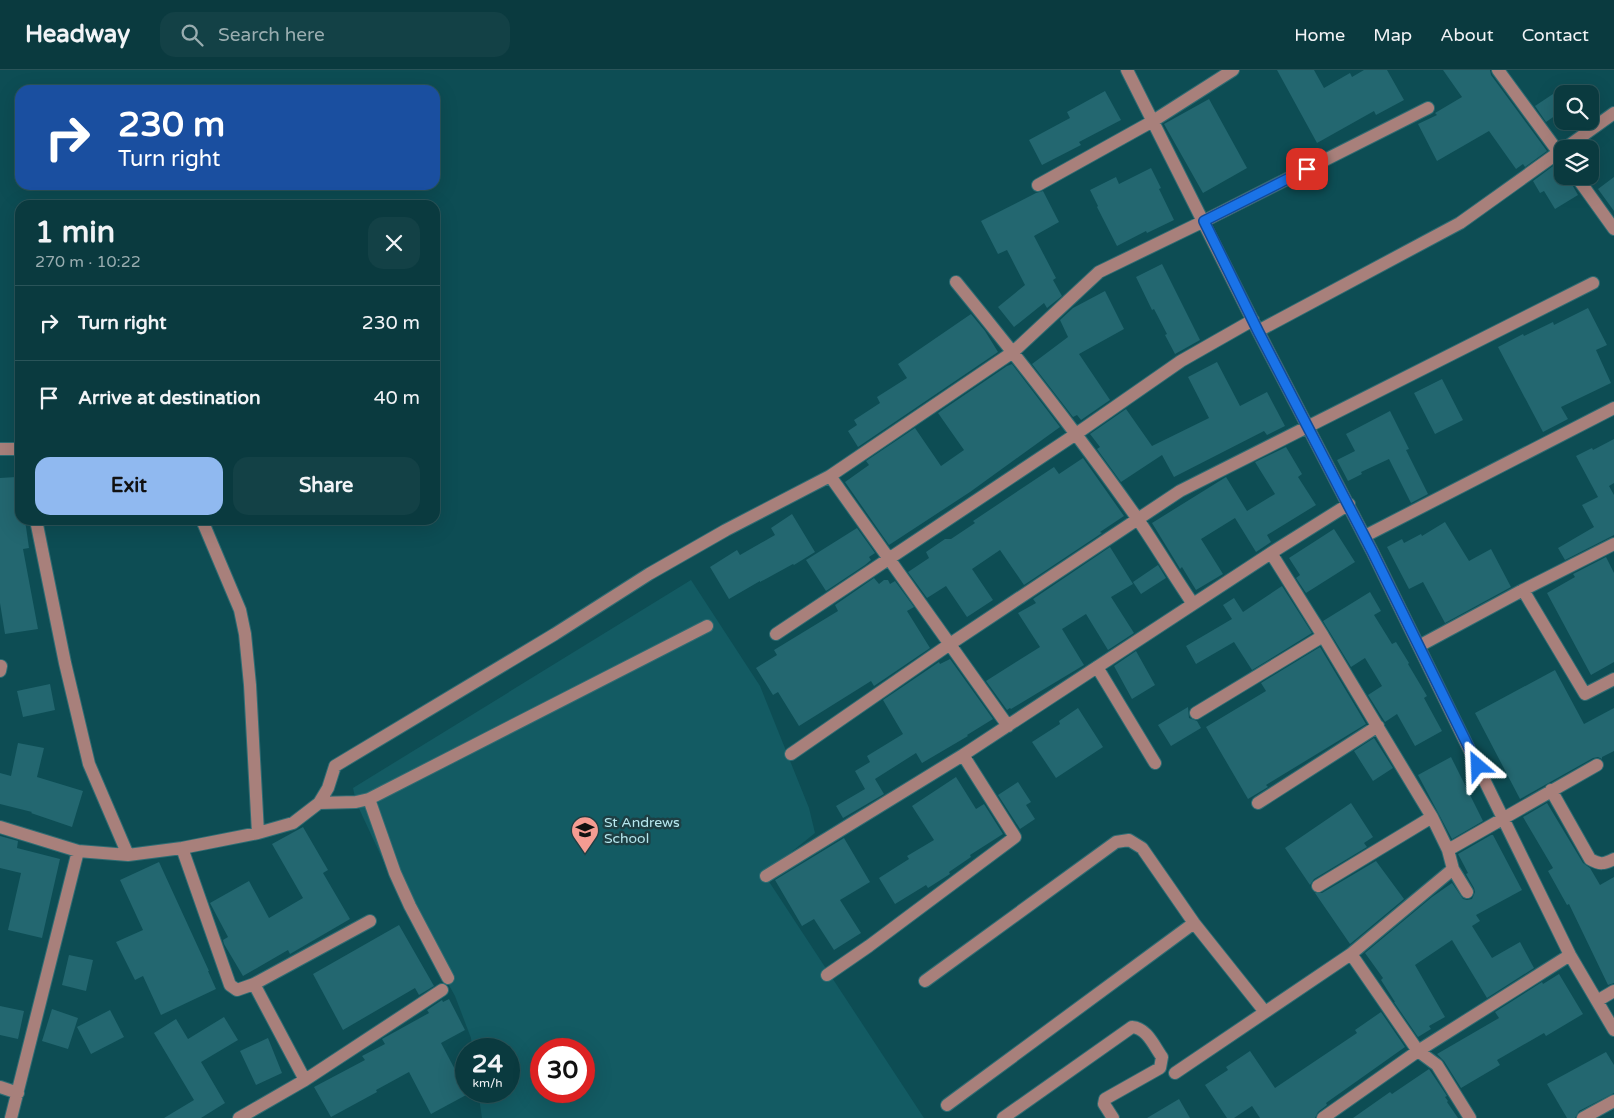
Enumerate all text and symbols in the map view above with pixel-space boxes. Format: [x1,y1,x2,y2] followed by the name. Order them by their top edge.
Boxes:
[160,12,510,57] search box
[25,20,130,49] text: Headway
[178,21,206,49] icon: search
[218,24,325,46] text: Search here
[1294,24,1345,46] text: Home
[1373,24,1412,46] text: Map
[1440,24,1494,46] text: About
[1522,24,1589,46] text: Contact
[1554,85,1599,185] map controls
[1554,85,1599,130] button: search
[118,104,225,146] text: 230 m
[35,105,100,170] icon: right
[1554,140,1599,185] button: layers
[118,146,220,172] text: Turn right
[1286,148,1328,190] pin
[1293,155,1321,183] icon: arrive
[35,214,115,251] text: 1 min
[368,217,420,269] button: close
[35,252,141,272] text: 270 m · 10:22
[35,309,63,337] icon: right
[78,312,166,334] text: Turn right
[362,312,420,334] text: 230 m
[35,384,63,412] icon: arrive
[78,387,261,409] text: Arrive at destination
[374,387,420,409] text: 40 m
[35,457,223,515] button: Exit
[233,457,420,515] button: Share
[1451,739,1503,791] position arrow
[604,814,680,847] place label: St Andrews School
[570,815,600,854] school or university icon: St Andrews School
[530,1038,595,1103] speed limit sign: 30
[472,1049,503,1079] text: 24
[472,1076,503,1090] text: km/h

